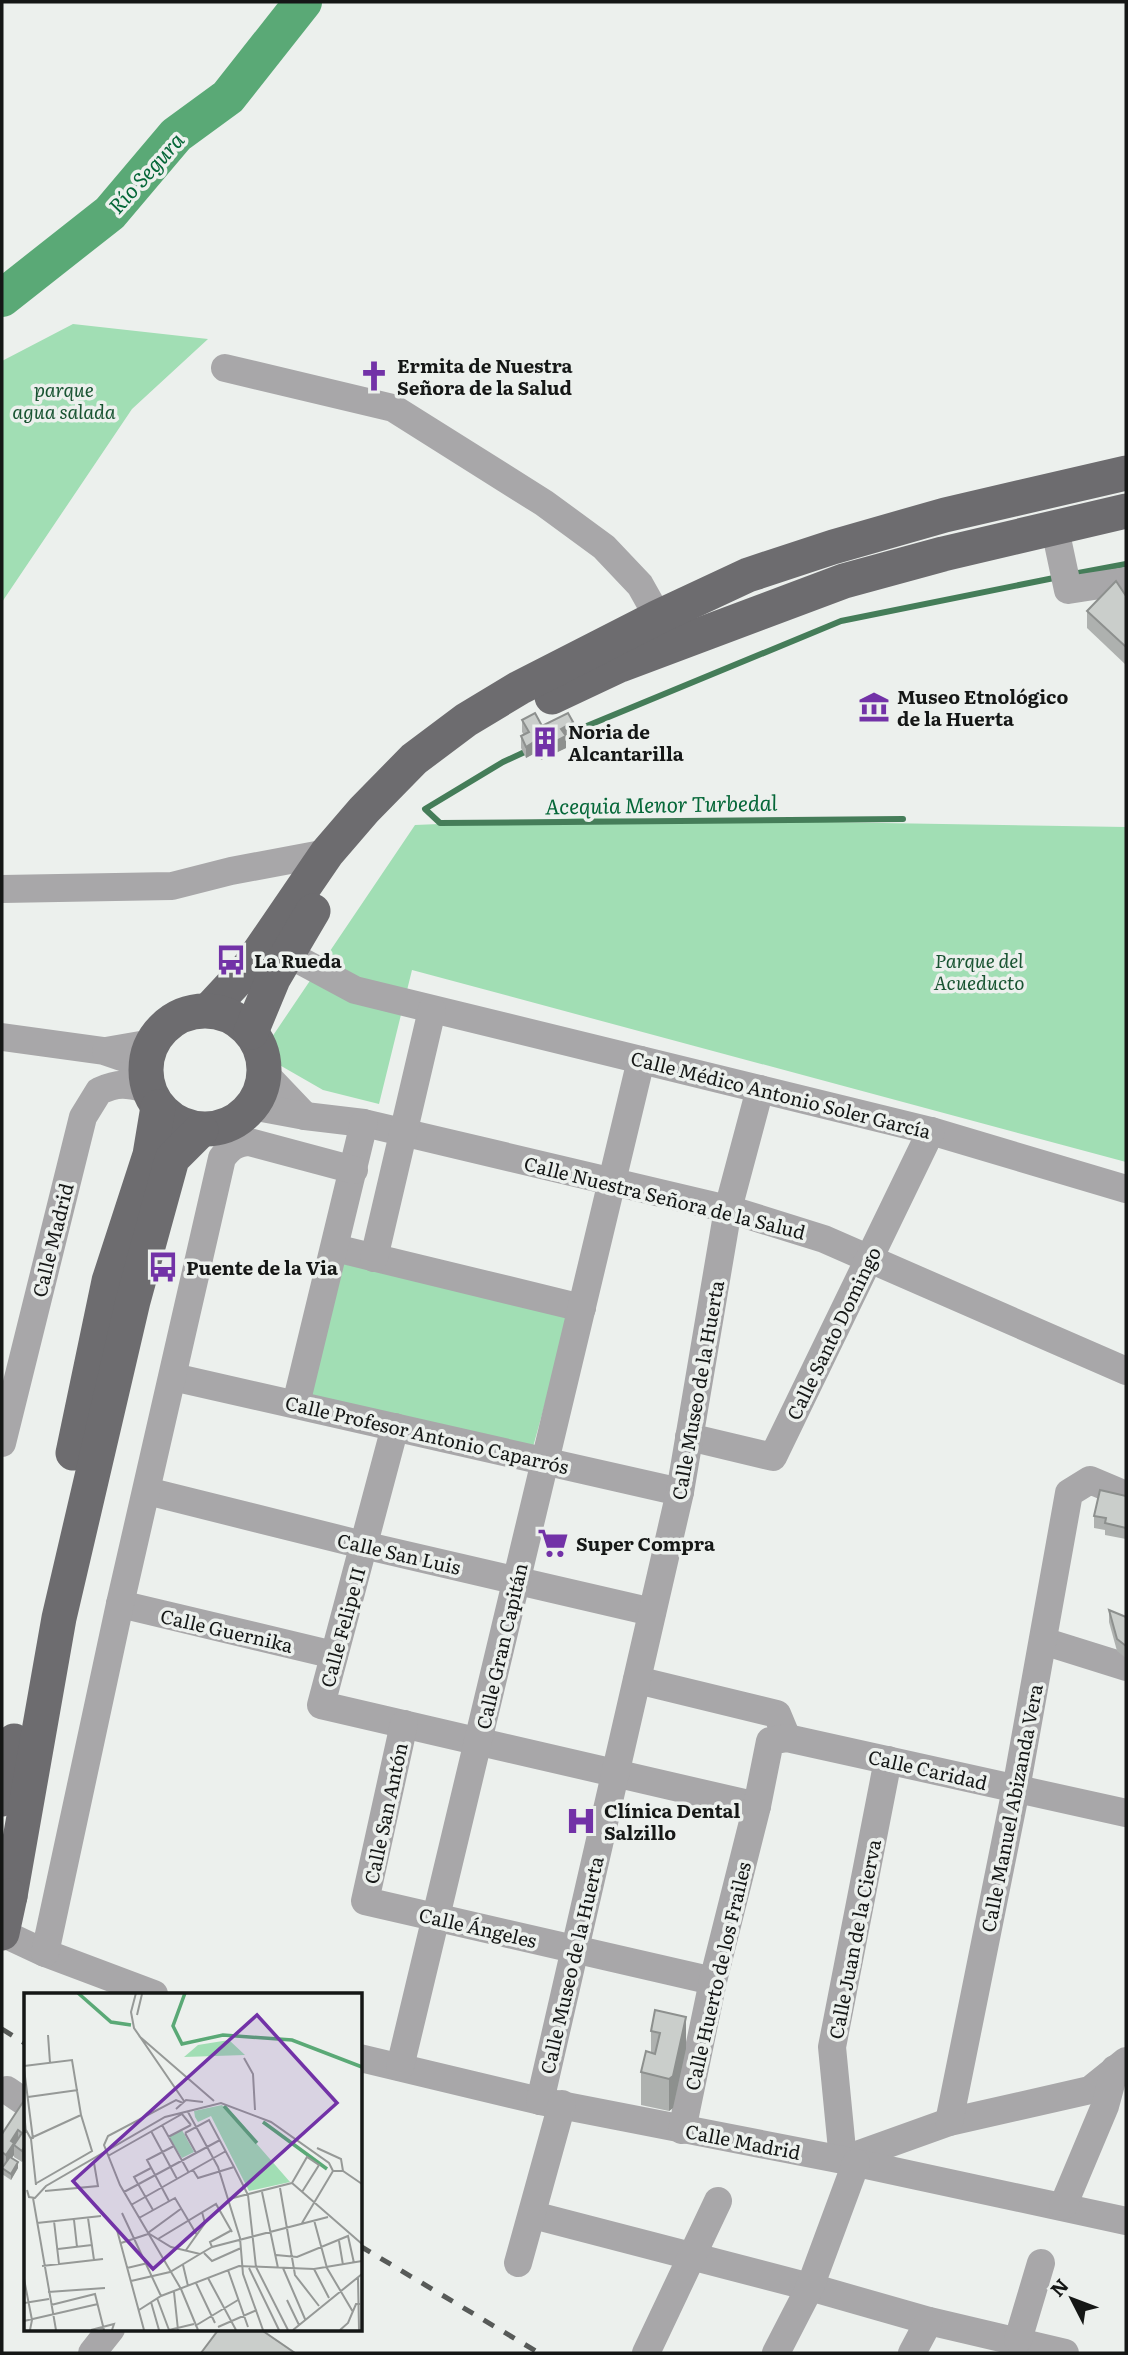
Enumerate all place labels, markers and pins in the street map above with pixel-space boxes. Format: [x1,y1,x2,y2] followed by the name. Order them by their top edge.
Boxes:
[397,351,573,401] place label: Ermita de Nuestra Señora de la Salud
[357,359,391,393] church icon: Ermita de Nuestra Señora de la Salud
[897,682,1068,732] place label: Museo Etnológico de la Huerta
[857,690,891,724] museum icon: Museo Etnológico de la Huerta
[568,717,684,767] place label: Noria de Alcantarilla
[528,725,562,759] building icon: Noria de Alcantarilla
[214,943,248,977] bus stop icon: La Rueda
[254,946,342,974] place label: La Rueda
[146,1250,180,1284] bus stop icon: Puente de la Via
[186,1253,338,1281] place label: Puente de la Via
[536,1526,570,1560] supermarket icon: Super Compra
[576,1529,715,1557] place label: Super Compra
[604,1796,741,1846] place label: Clínica Dental Salzillo
[564,1804,598,1838] hospital icon: Clínica Dental Salzillo

